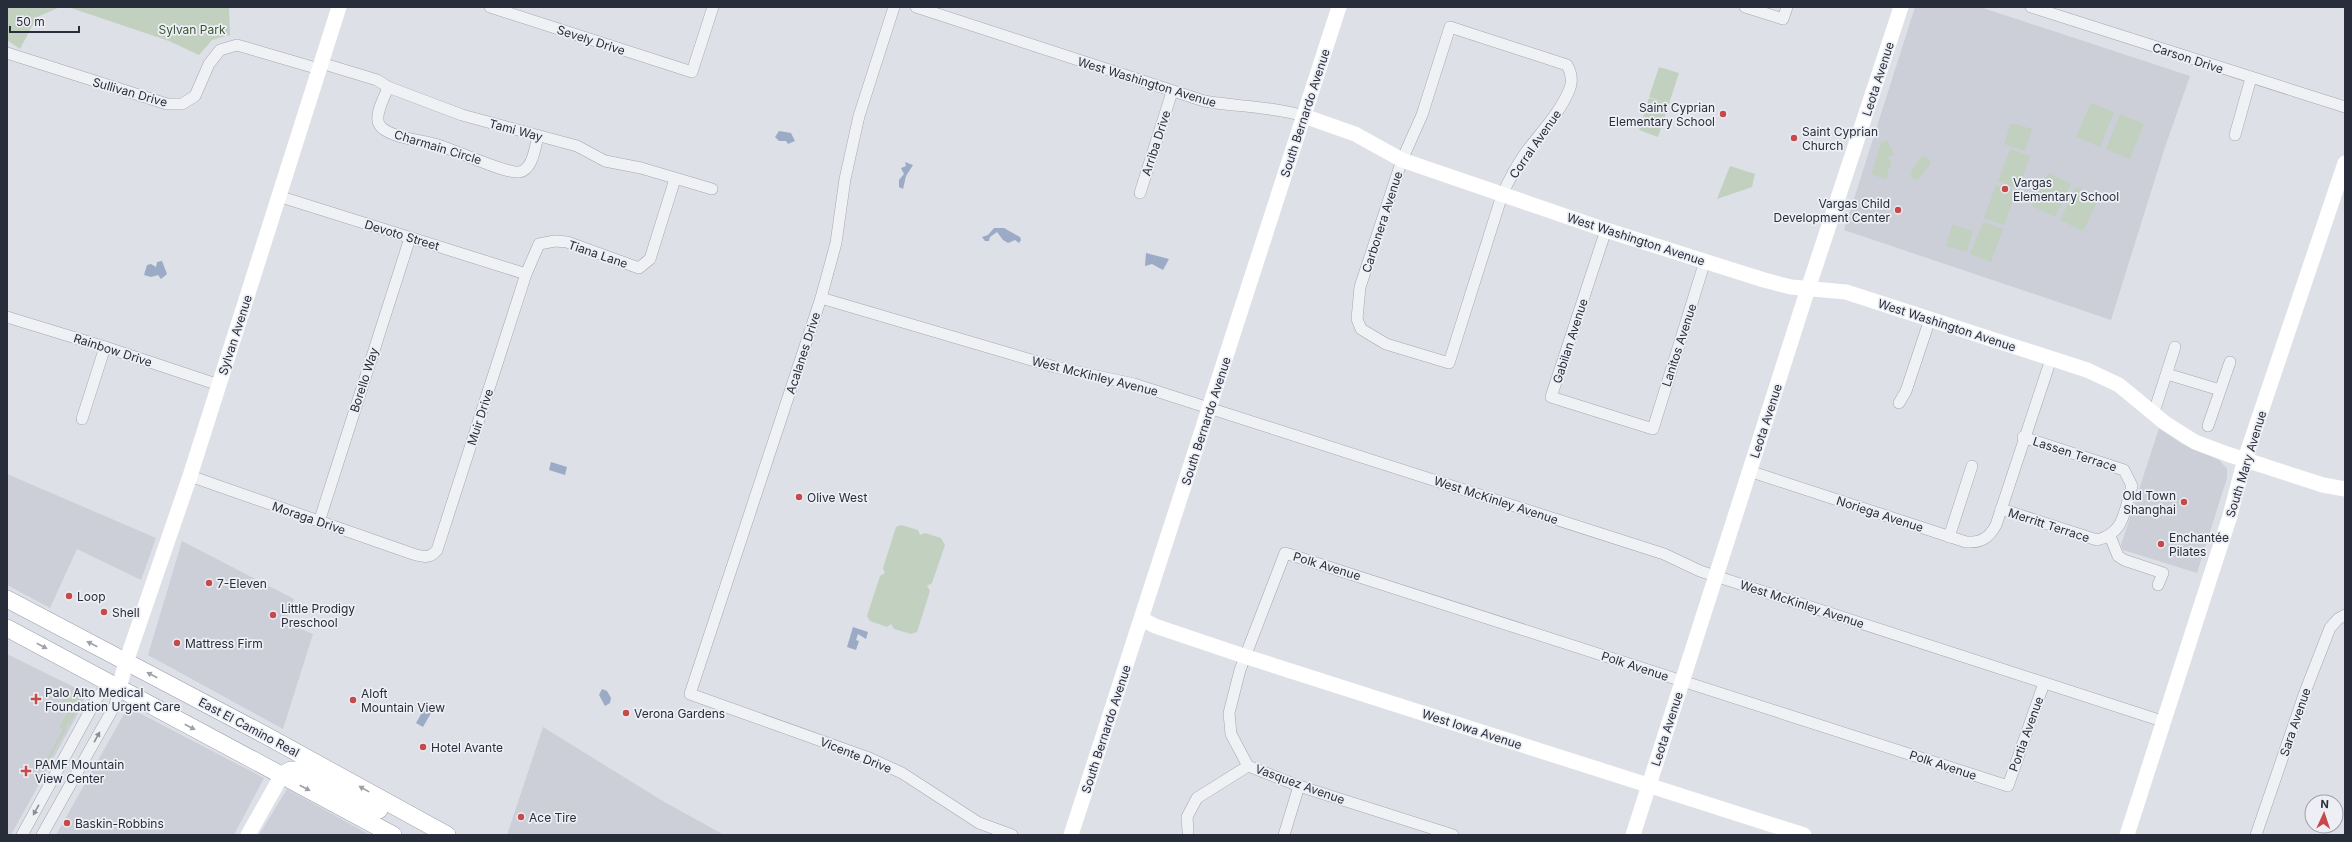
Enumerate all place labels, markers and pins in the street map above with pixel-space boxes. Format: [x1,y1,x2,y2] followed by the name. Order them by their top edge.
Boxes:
[1609,100,1715,129] place label: Saint Cyprian Elementary School
[1718,109,1728,119] marker: Saint Cyprian Elementary School
[1802,124,1878,153] place label: Saint Cyprian Church
[1789,133,1799,143] marker: Saint Cyprian Church
[2013,175,2119,204] place label: Vargas Elementary School
[2000,184,2010,194] marker: Vargas Elementary School
[1774,196,1890,225] place label: Vargas Child Development Center
[1893,205,1903,215] marker: Vargas Child Development Center
[2122,488,2176,517] place label: Old Town Shanghai
[807,490,867,505] place label: Olive West
[794,492,804,502] marker: Olive West
[2179,497,2189,507] marker: Old Town Shanghai
[2169,530,2229,559] place label: Enchantée Pilates
[2156,539,2166,549] marker: Enchantée Pilates
[217,576,267,591] place label: 7-Eleven
[204,578,214,588] marker: 7-Eleven
[77,589,106,604] place label: Loop
[64,591,74,601] marker: Loop
[281,601,355,630] place label: Little Prodigy Preschool
[112,605,140,620] place label: Shell
[99,607,109,617] marker: Shell
[268,610,278,620] marker: Little Prodigy Preschool
[185,636,263,651] place label: Mattress Firm
[172,638,182,648] marker: Mattress Firm
[45,685,180,714] place label: Palo Alto Medical Foundation Urgent Care
[361,686,445,715] place label: Aloft Mountain View
[30,693,42,705] marker: Palo Alto Medical Foundation Urgent Care
[348,695,358,705] marker: Aloft Mountain View
[634,706,725,721] place label: Verona Gardens
[621,708,631,718] marker: Verona Gardens
[431,740,503,755] place label: Hotel Avante
[418,742,428,752] marker: Hotel Avante
[35,757,124,786] place label: PAMF Mountain View Center
[20,765,32,777] marker: PAMF Mountain View Center
[529,810,576,825] place label: Ace Tire
[516,812,526,822] marker: Ace Tire
[75,816,164,831] place label: Baskin-Robbins
[62,818,72,828] marker: Baskin-Robbins

